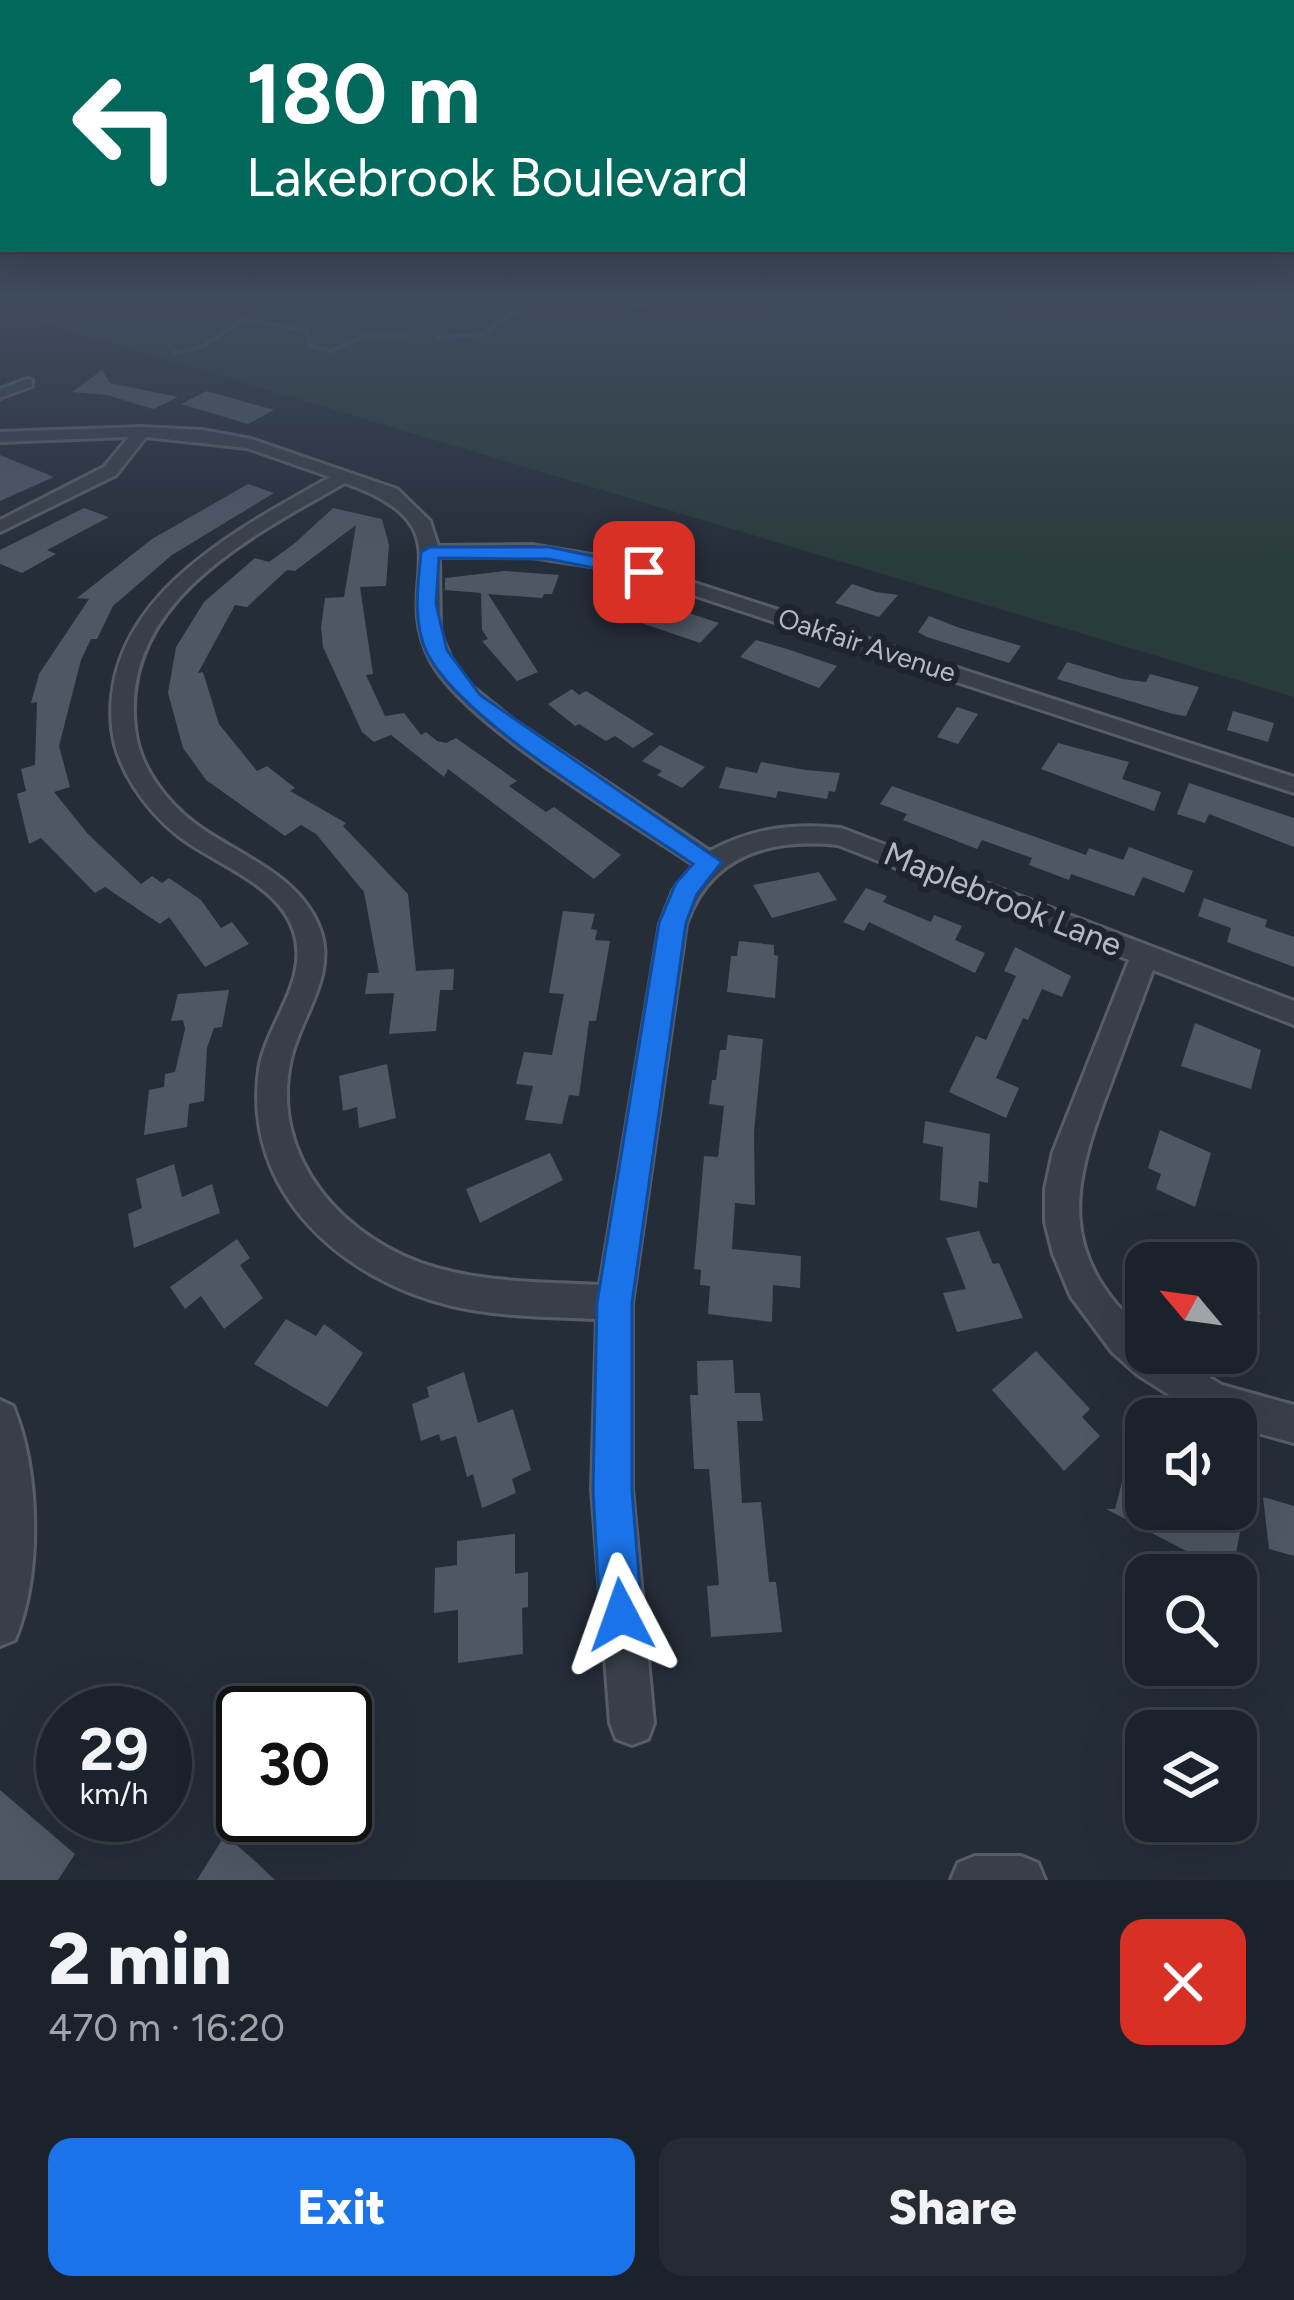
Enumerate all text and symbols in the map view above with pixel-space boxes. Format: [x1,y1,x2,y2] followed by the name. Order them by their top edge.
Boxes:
[246,43,481,144] text: 180 m
[48,48,204,204] icon: left
[246,145,749,210] text: Lakebrook Boulevard
[593,521,695,623] pin
[611,539,677,605] icon: arrive
[774,601,960,689] street label: Oakfair Avenue
[878,834,1128,964] street label: Maplebrook Lane
[1125,1242,1257,1374] north arrow
[1125,1242,1257,1842] map controls
[1125,1398,1257,1530] button: sound
[558,1552,684,1678] position arrow
[1125,1554,1257,1686] button: search
[216,1686,372,1842] speed limit sign: 30
[1125,1710,1257,1842] button: layers
[79,1713,149,1785] text: 29
[80,1775,148,1812] text: km/h
[48,1916,232,2002] text: 2 min
[1120,1919,1246,2045] button: close
[48,2004,285,2051] text: 470 m · 16:20
[48,2138,635,2276] button: Exit
[659,2138,1246,2276] button: Share

